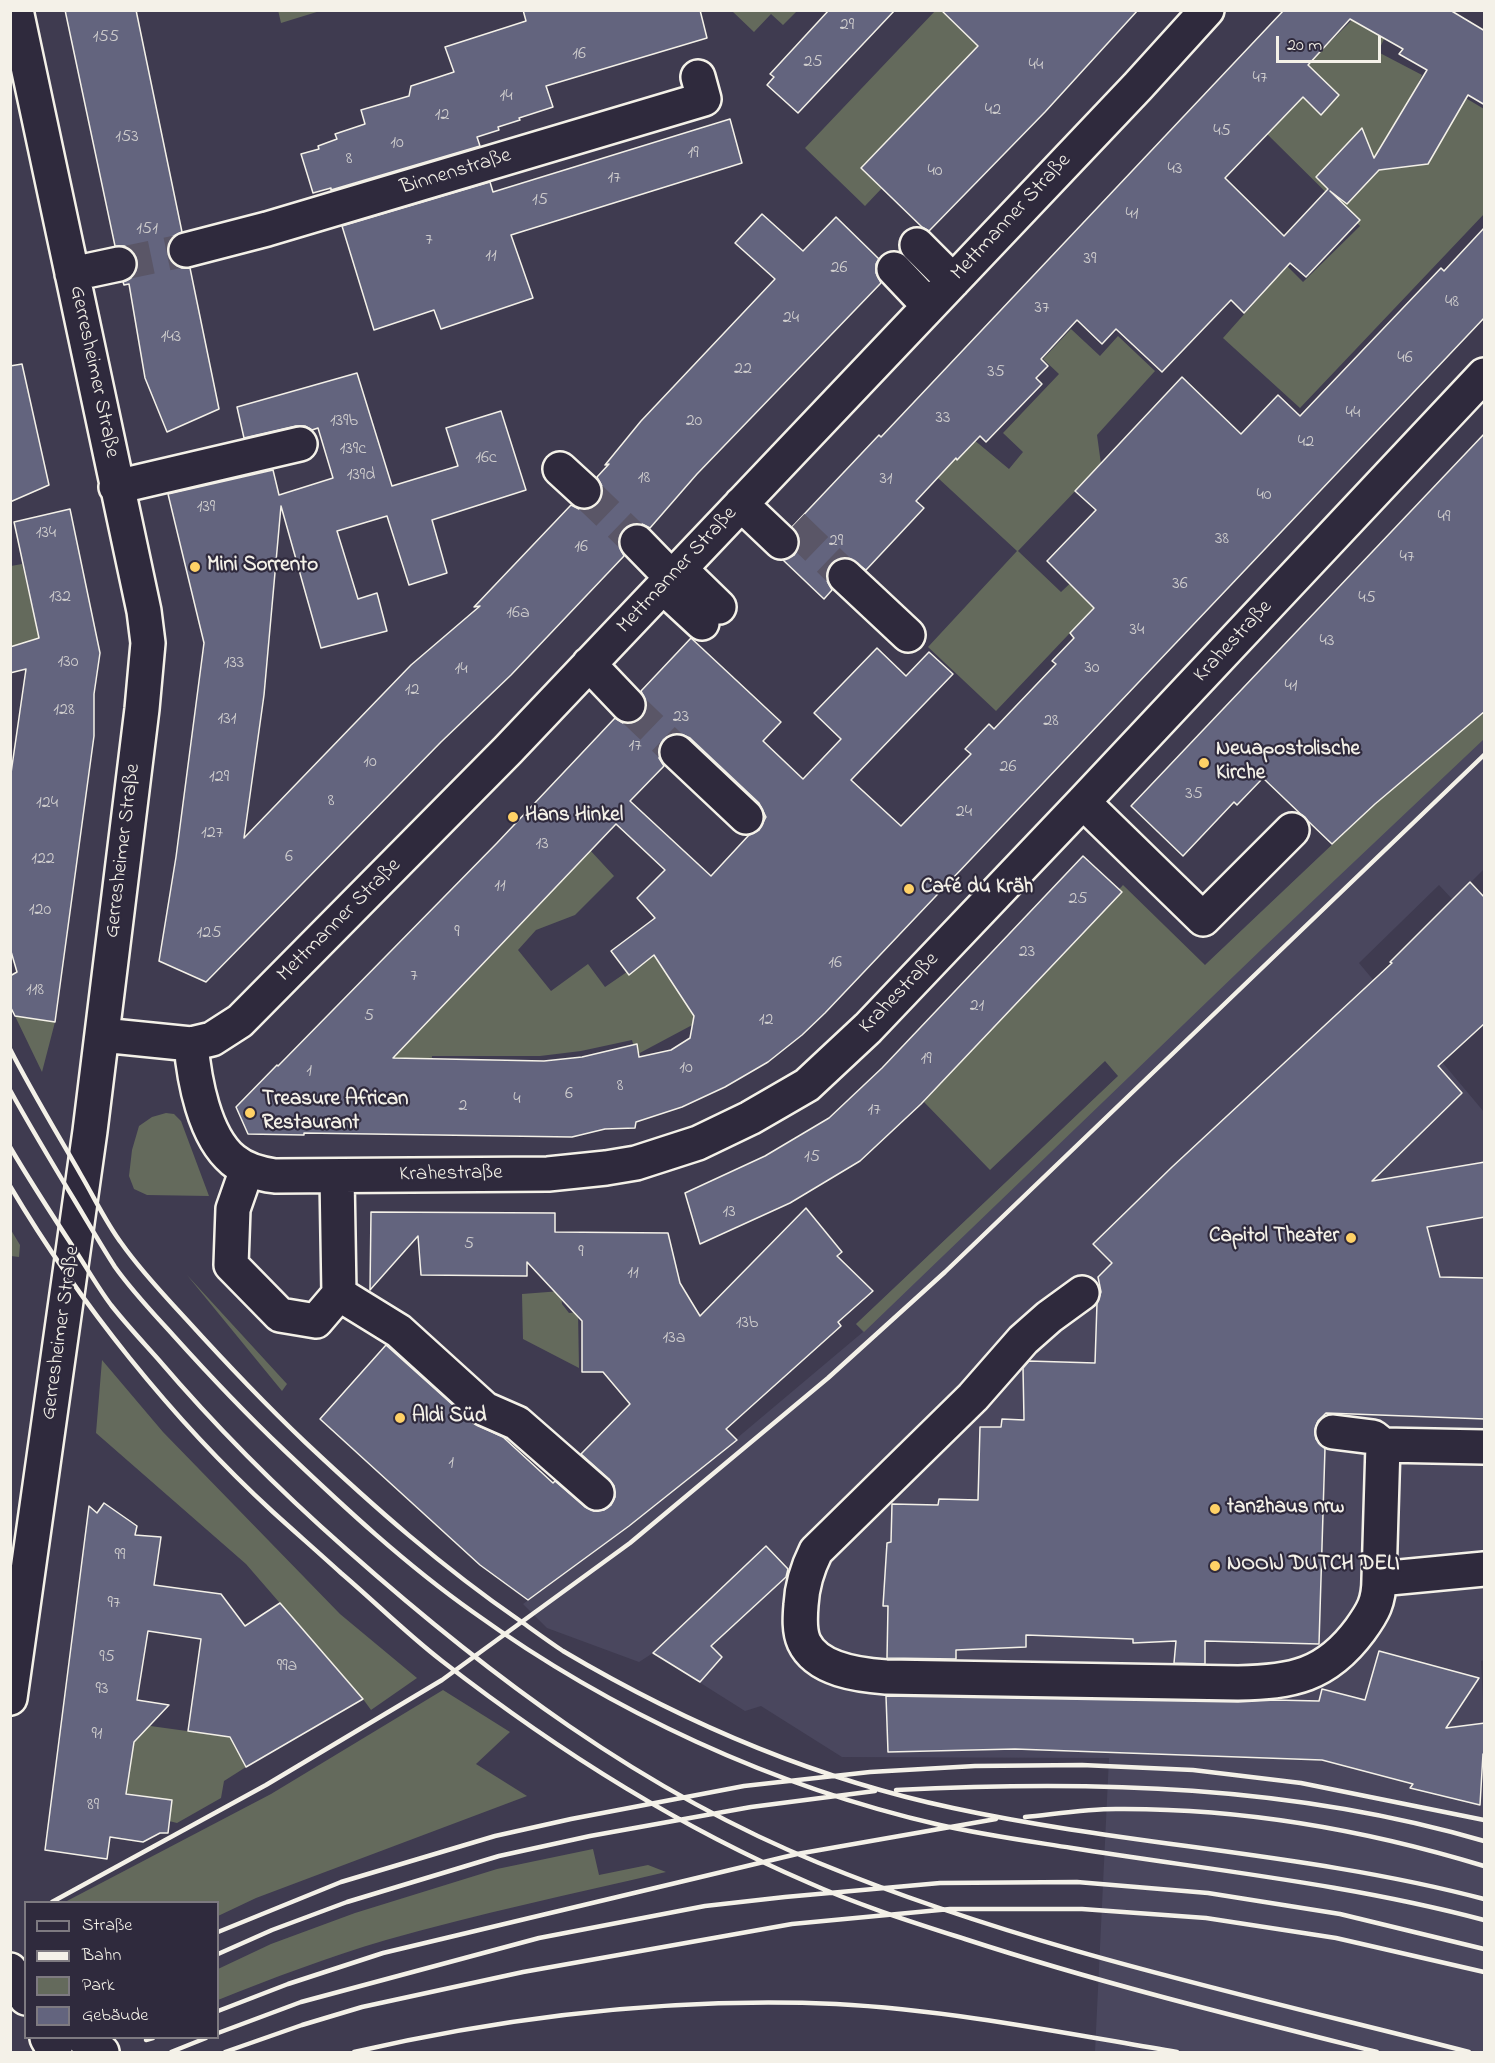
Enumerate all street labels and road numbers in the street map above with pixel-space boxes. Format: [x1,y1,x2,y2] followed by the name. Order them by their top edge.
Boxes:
[398,144,514,202] street label: Binnenstraße
[947,149,1077,287] street label: Mettmanner Straße
[62,284,124,460] street label: Gerresheimer Straße
[613,502,743,640] street label: Mettmanner Straße
[1190,596,1278,688] street label: Krahestraße
[101,763,147,939] street label: Gerresheimer Straße
[273,854,407,988] street label: Mettmanner Straße
[855,948,945,1040] street label: Krahestraße
[399,1161,503,1189] street label: Krahestraße
[37,1245,87,1421] street label: Gerresheimer Straße

